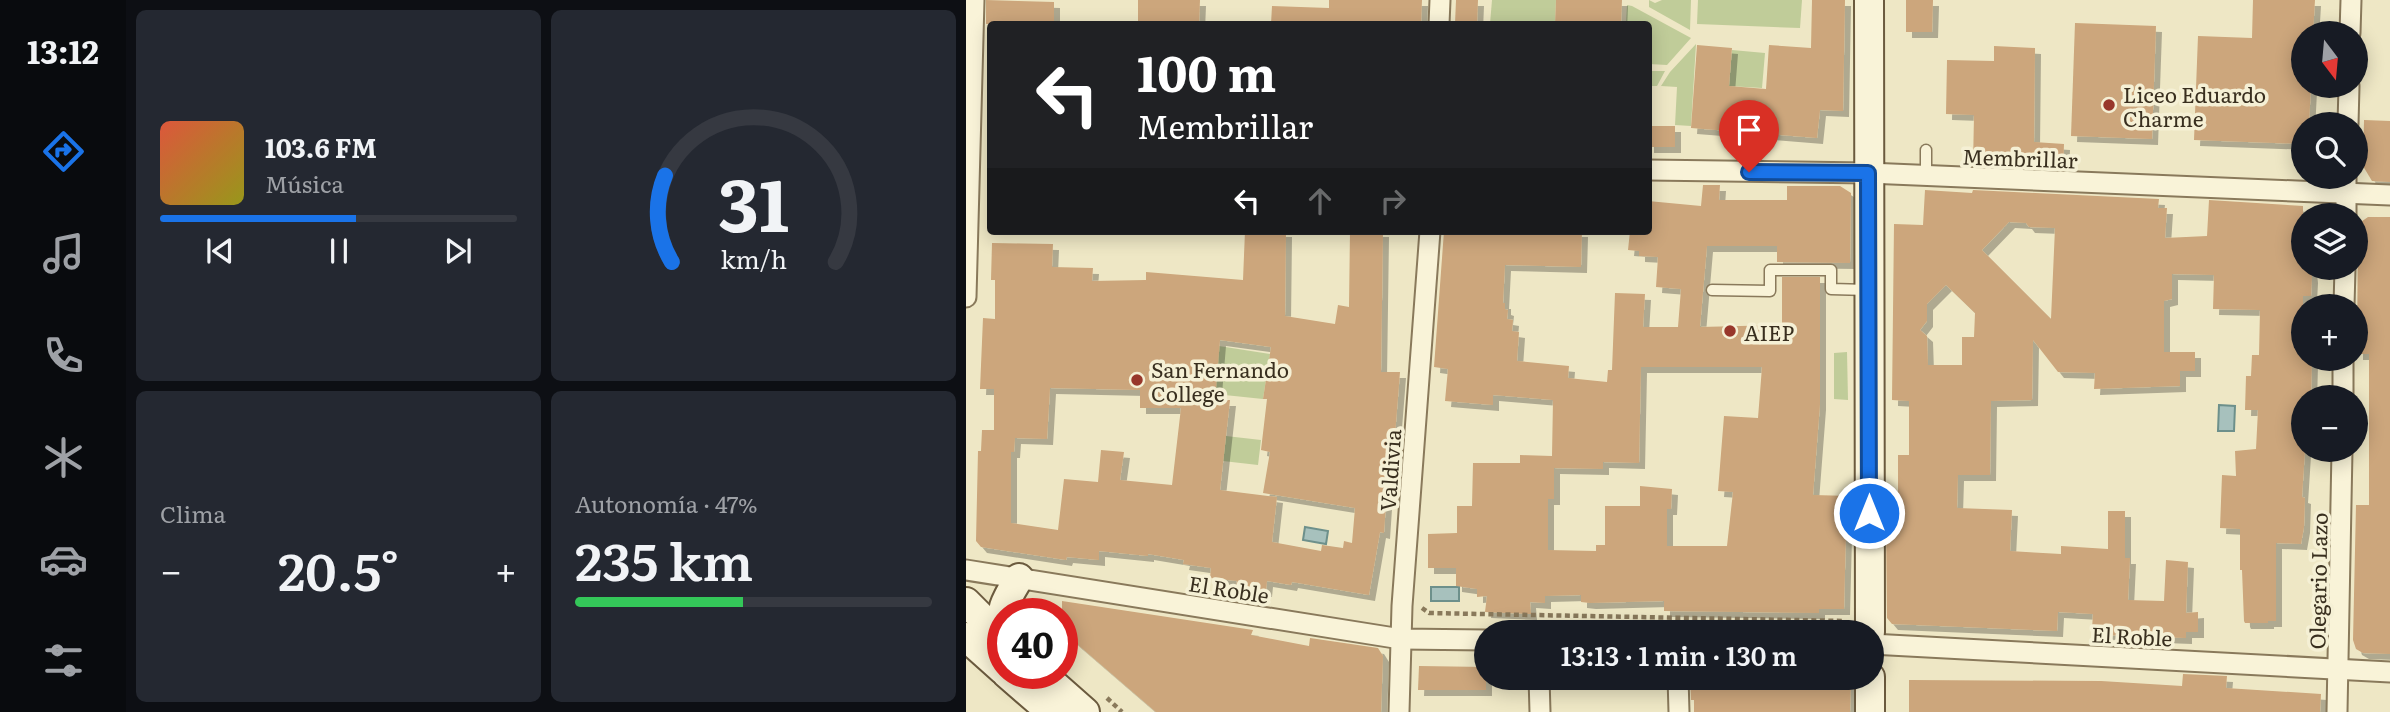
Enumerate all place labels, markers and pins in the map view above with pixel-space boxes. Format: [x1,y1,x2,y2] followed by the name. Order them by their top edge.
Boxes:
[2123,78,2266,133] place label: Liceo Eduardo Charme
[2101,97,2117,113] marker: Liceo Eduardo Charme
[1719,100,1779,172] pin
[1744,316,1794,347] place label: AIEP
[1722,323,1738,339] marker: AIEP
[1151,353,1289,408] place label: San Fernando College
[1129,372,1145,388] marker: San Fernando College

